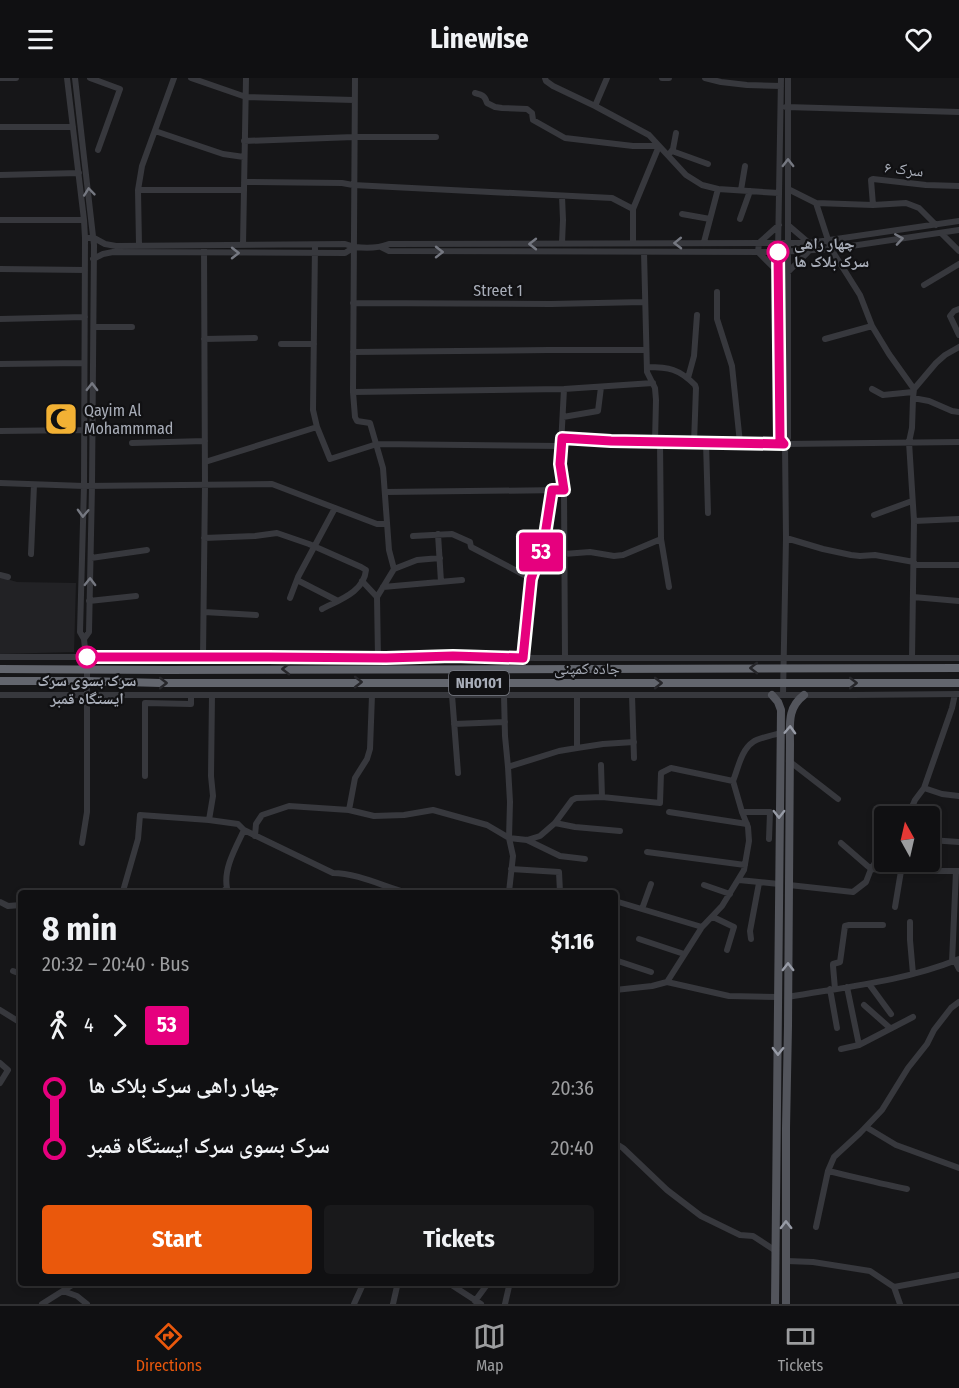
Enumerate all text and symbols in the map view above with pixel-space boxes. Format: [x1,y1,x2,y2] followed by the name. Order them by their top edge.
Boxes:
[24,23,57,56] icon: menu
[430,23,529,55] text: Linewise
[902,23,935,56] icon: heart
[883,157,925,181] street label: سرک ۶
[782,159,794,168] one-way arrow
[83,188,96,197] one-way arrow
[794,234,869,271] place label: چهار راهی سرک بلاک ها
[894,234,903,246] one-way arrow
[528,237,537,250] one-way arrow
[673,237,682,249] one-way arrow
[767,241,789,263] marker: چهار راهی سرک بلاک ها
[434,246,443,258] one-way arrow
[230,247,239,259] one-way arrow
[473,281,523,300] street label: Street 1
[86,382,98,391] one-way arrow
[43,401,79,437] mosque icon: Qayim Al Mohammmad
[84,401,173,438] place label: Qayim Al Mohammmad
[77,509,90,518] one-way arrow
[514,532,568,572] line badge: 53
[531,539,551,565] text: 53
[84,577,96,586] one-way arrow
[76,646,98,668] marker: سرک بسوی سرک ایستگاه قمبر
[554,659,620,679] street label: جاده کمپنی
[749,662,758,674] one-way arrow
[281,663,290,675] one-way arrow
[38,671,136,708] place label: سرک بسوی سرک ایستگاه قمبر
[449,671,509,695] road number: NH0101
[354,676,363,688] one-way arrow
[159,677,168,689] one-way arrow
[654,677,663,689] one-way arrow
[849,677,858,689] one-way arrow
[784,725,797,734] one-way arrow
[874,806,940,872] north arrow
[874,806,940,872] map controls
[773,809,786,818] one-way arrow
[42,909,117,949] text: 8 min
[551,928,594,955] text: $1.16
[42,952,189,976] text: 20:32 – 20:40 · Bus
[782,962,794,971] one-way arrow
[42,1009,75,1042] icon: walk
[103,1009,136,1042] icon: forward
[157,1012,177,1038] text: 53
[84,1013,94,1037] text: 4
[772,1046,784,1055] one-way arrow
[88,1072,279,1099] text: چهار راهی سرک بلاک ها
[551,1076,594,1100] text: 20:36
[88,1132,330,1159] text: سرک بسوی سرک ایستگاه قمبر
[551,1136,594,1160] text: 20:40
[42,1205,312,1274] button: Start
[324,1205,594,1274] button: Tickets
[780,1220,792,1229] one-way arrow
[136,1320,202,1375] tab: Directions
[473,1320,506,1375] tab: Map
[778,1320,823,1375] tab: Tickets

